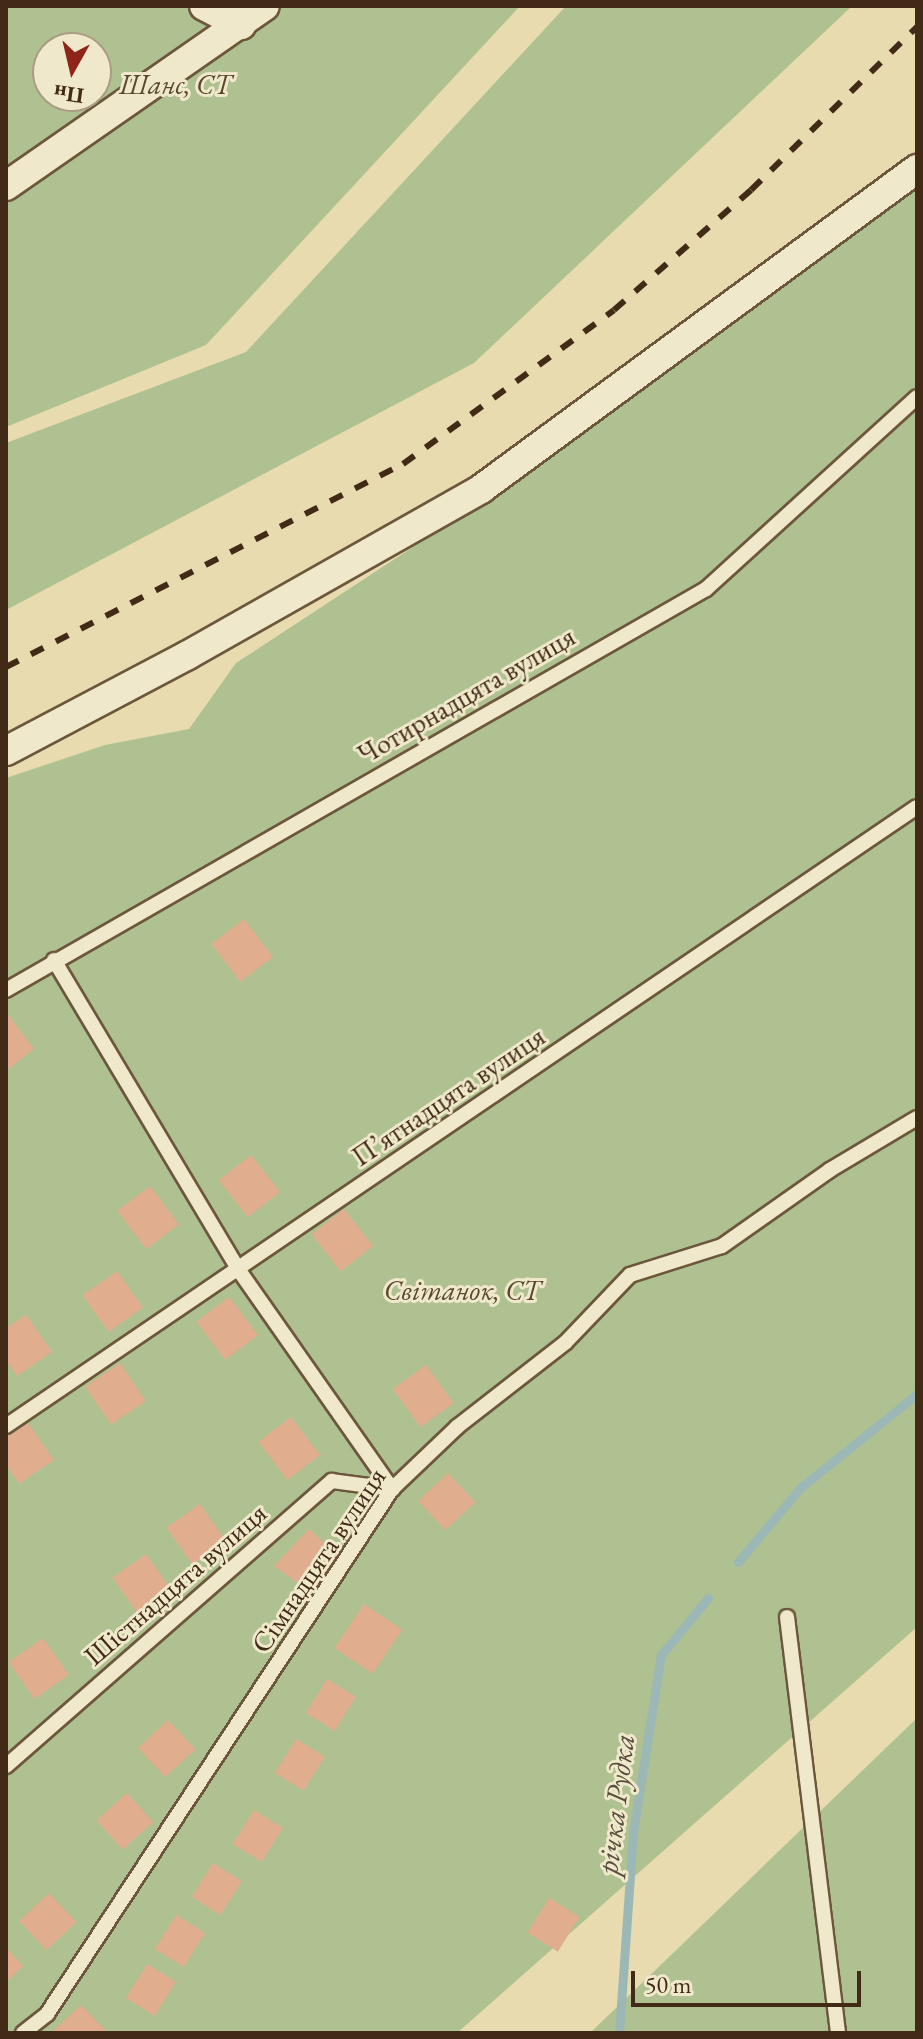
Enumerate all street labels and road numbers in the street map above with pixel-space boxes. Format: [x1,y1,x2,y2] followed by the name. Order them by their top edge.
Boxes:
[351,619,581,771] street label: Чотирнадцята вулиця
[345,1019,551,1173] street label: П’ятнадцята вулиця
[244,1461,392,1659] street label: Сімнадцята вулиця
[77,1496,273,1672] street label: Шістнадцята вулиця

